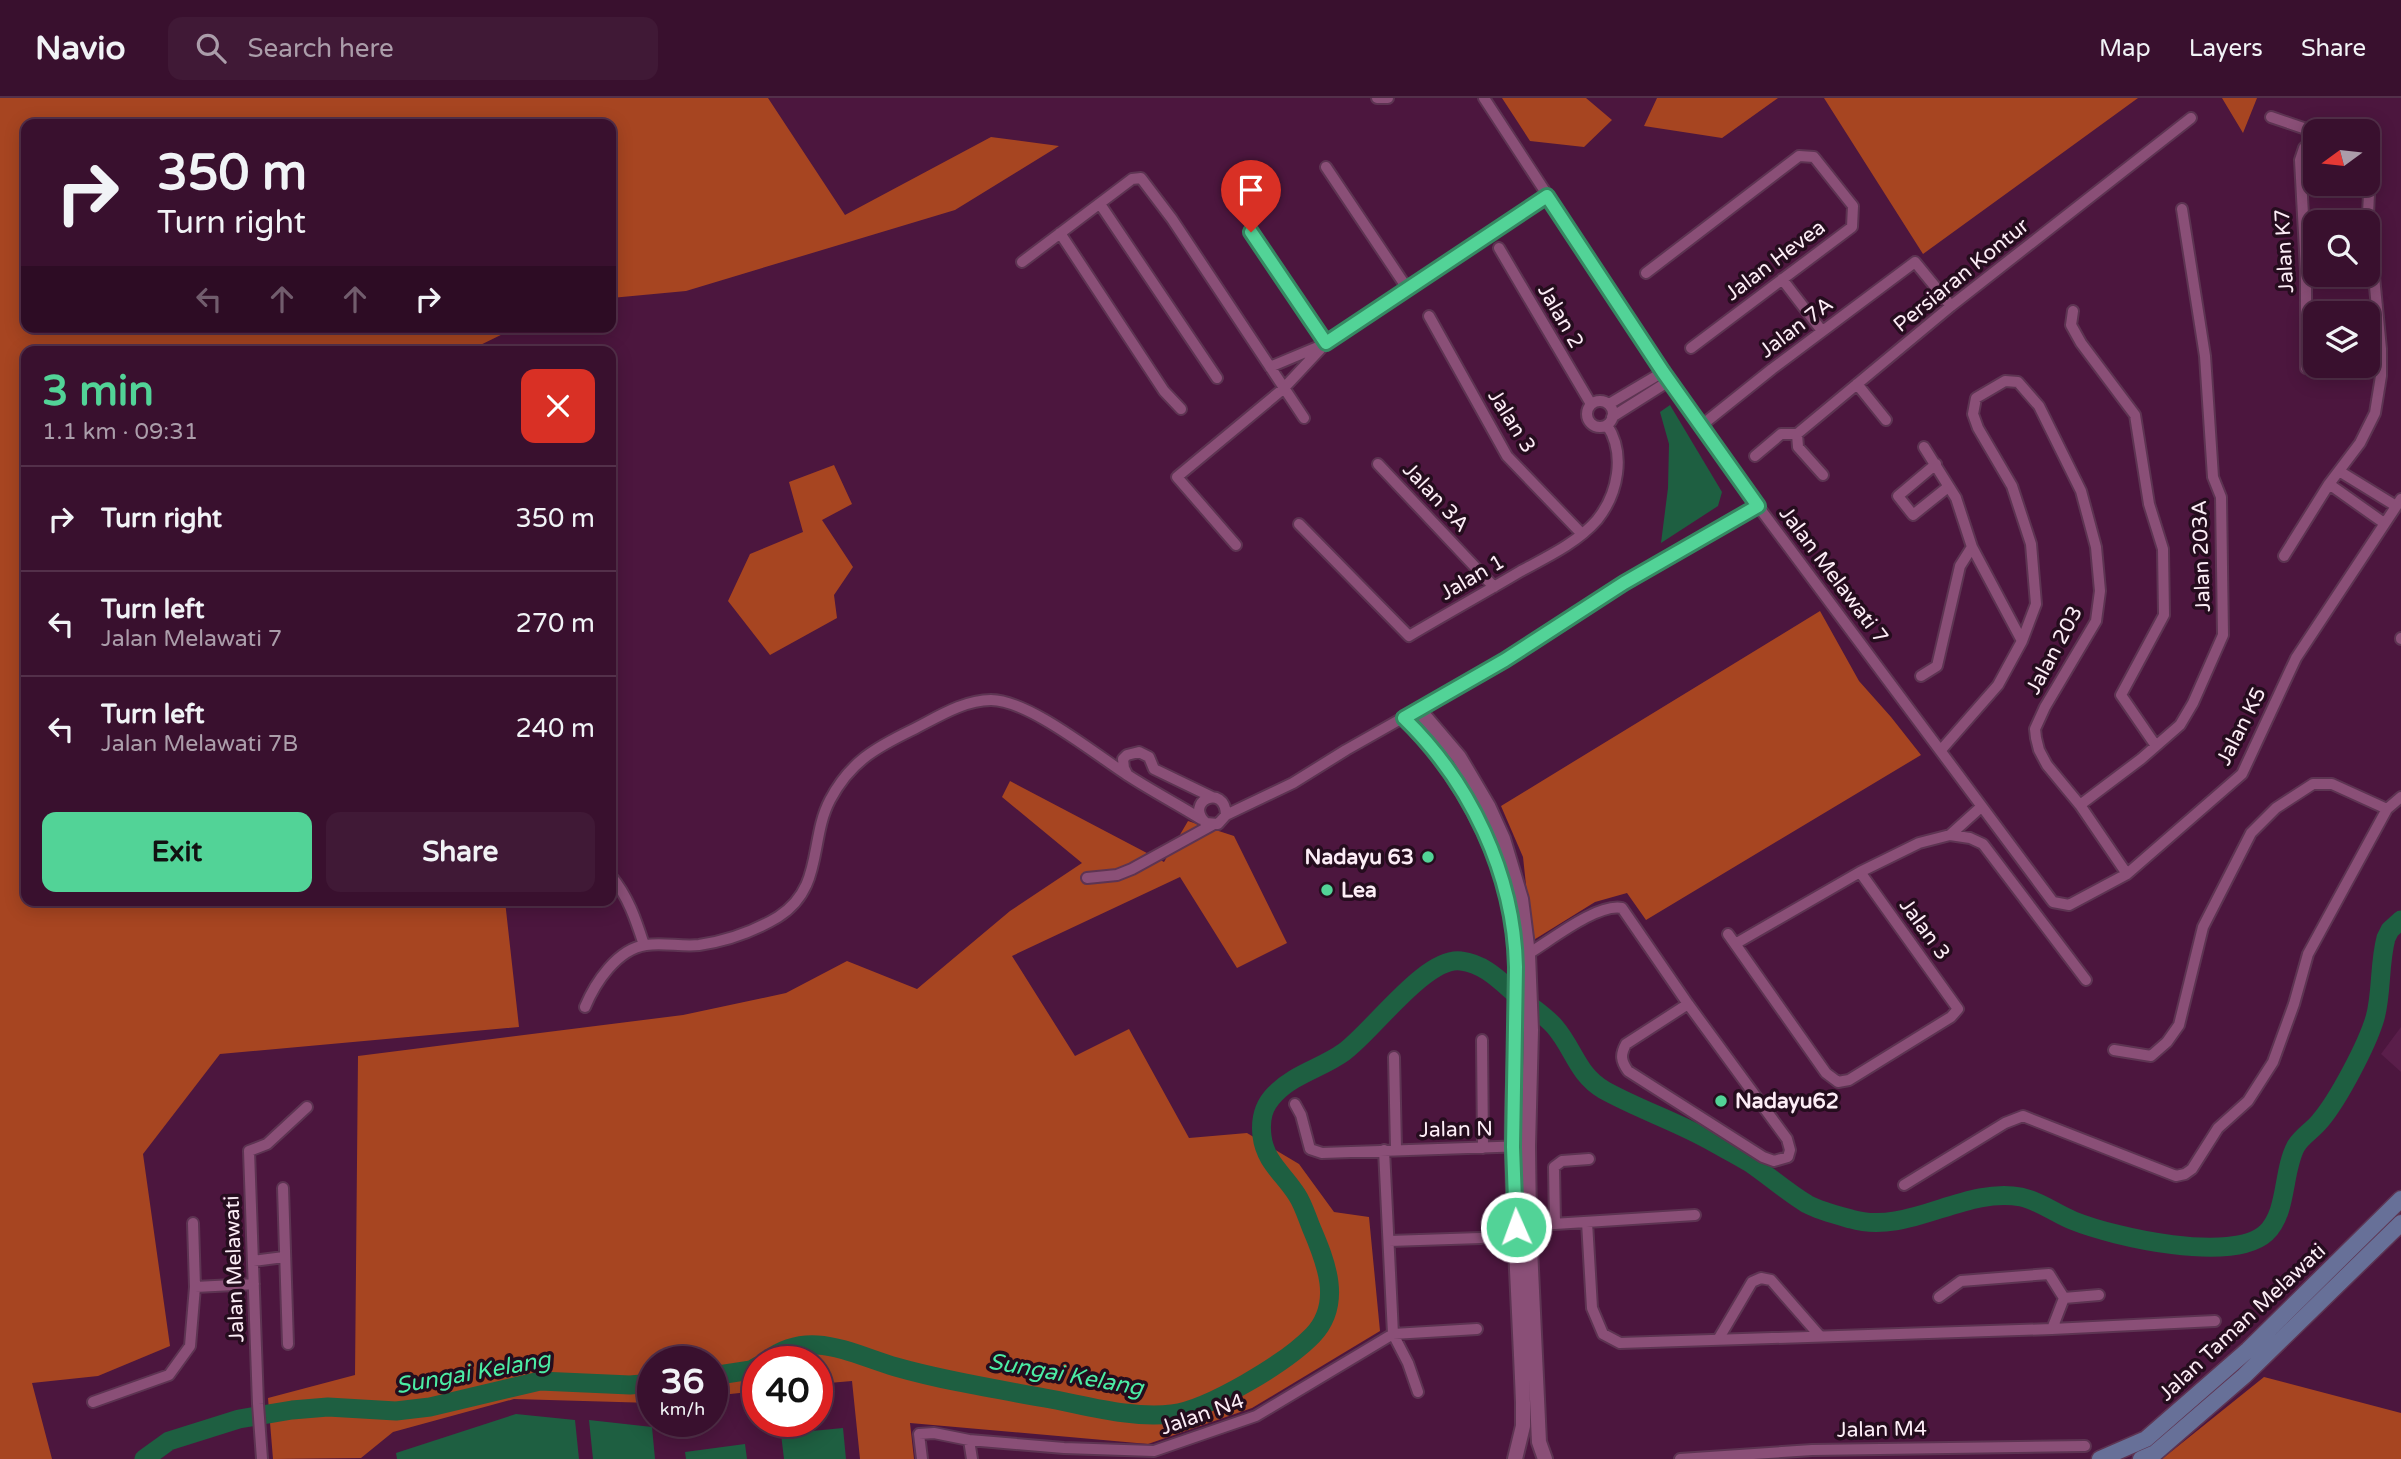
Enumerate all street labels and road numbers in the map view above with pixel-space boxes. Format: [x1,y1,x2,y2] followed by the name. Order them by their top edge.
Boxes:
[2270,208,2299,294] street label: Jalan K7
[1888,213,2034,338] street label: Persiaran Kontur
[1720,215,1830,306] street label: Jalan Hevea
[1532,280,1589,353] street label: Jalan 2
[1755,292,1838,363] street label: Jalan 7A
[1482,385,1541,458] street label: Jalan 3
[1397,457,1474,537] street label: Jalan 3A
[2187,500,2216,612] street label: Jalan 203A
[1774,502,1893,649] street label: Jalan Melawati 7
[1436,549,1509,606] street label: Jalan 1
[2021,602,2088,699] street label: Jalan 203
[2211,683,2272,769] street label: Jalan K5
[1894,894,1955,965] street label: Jalan 3
[1419,1116,1493,1143] street label: Jalan N
[219,1195,250,1343] street label: Jalan Melawati
[2154,1238,2331,1406] street label: Jalan Taman Melawati
[1157,1389,1247,1440] street label: Jalan N4
[1837,1416,1927,1443] street label: Jalan M4

